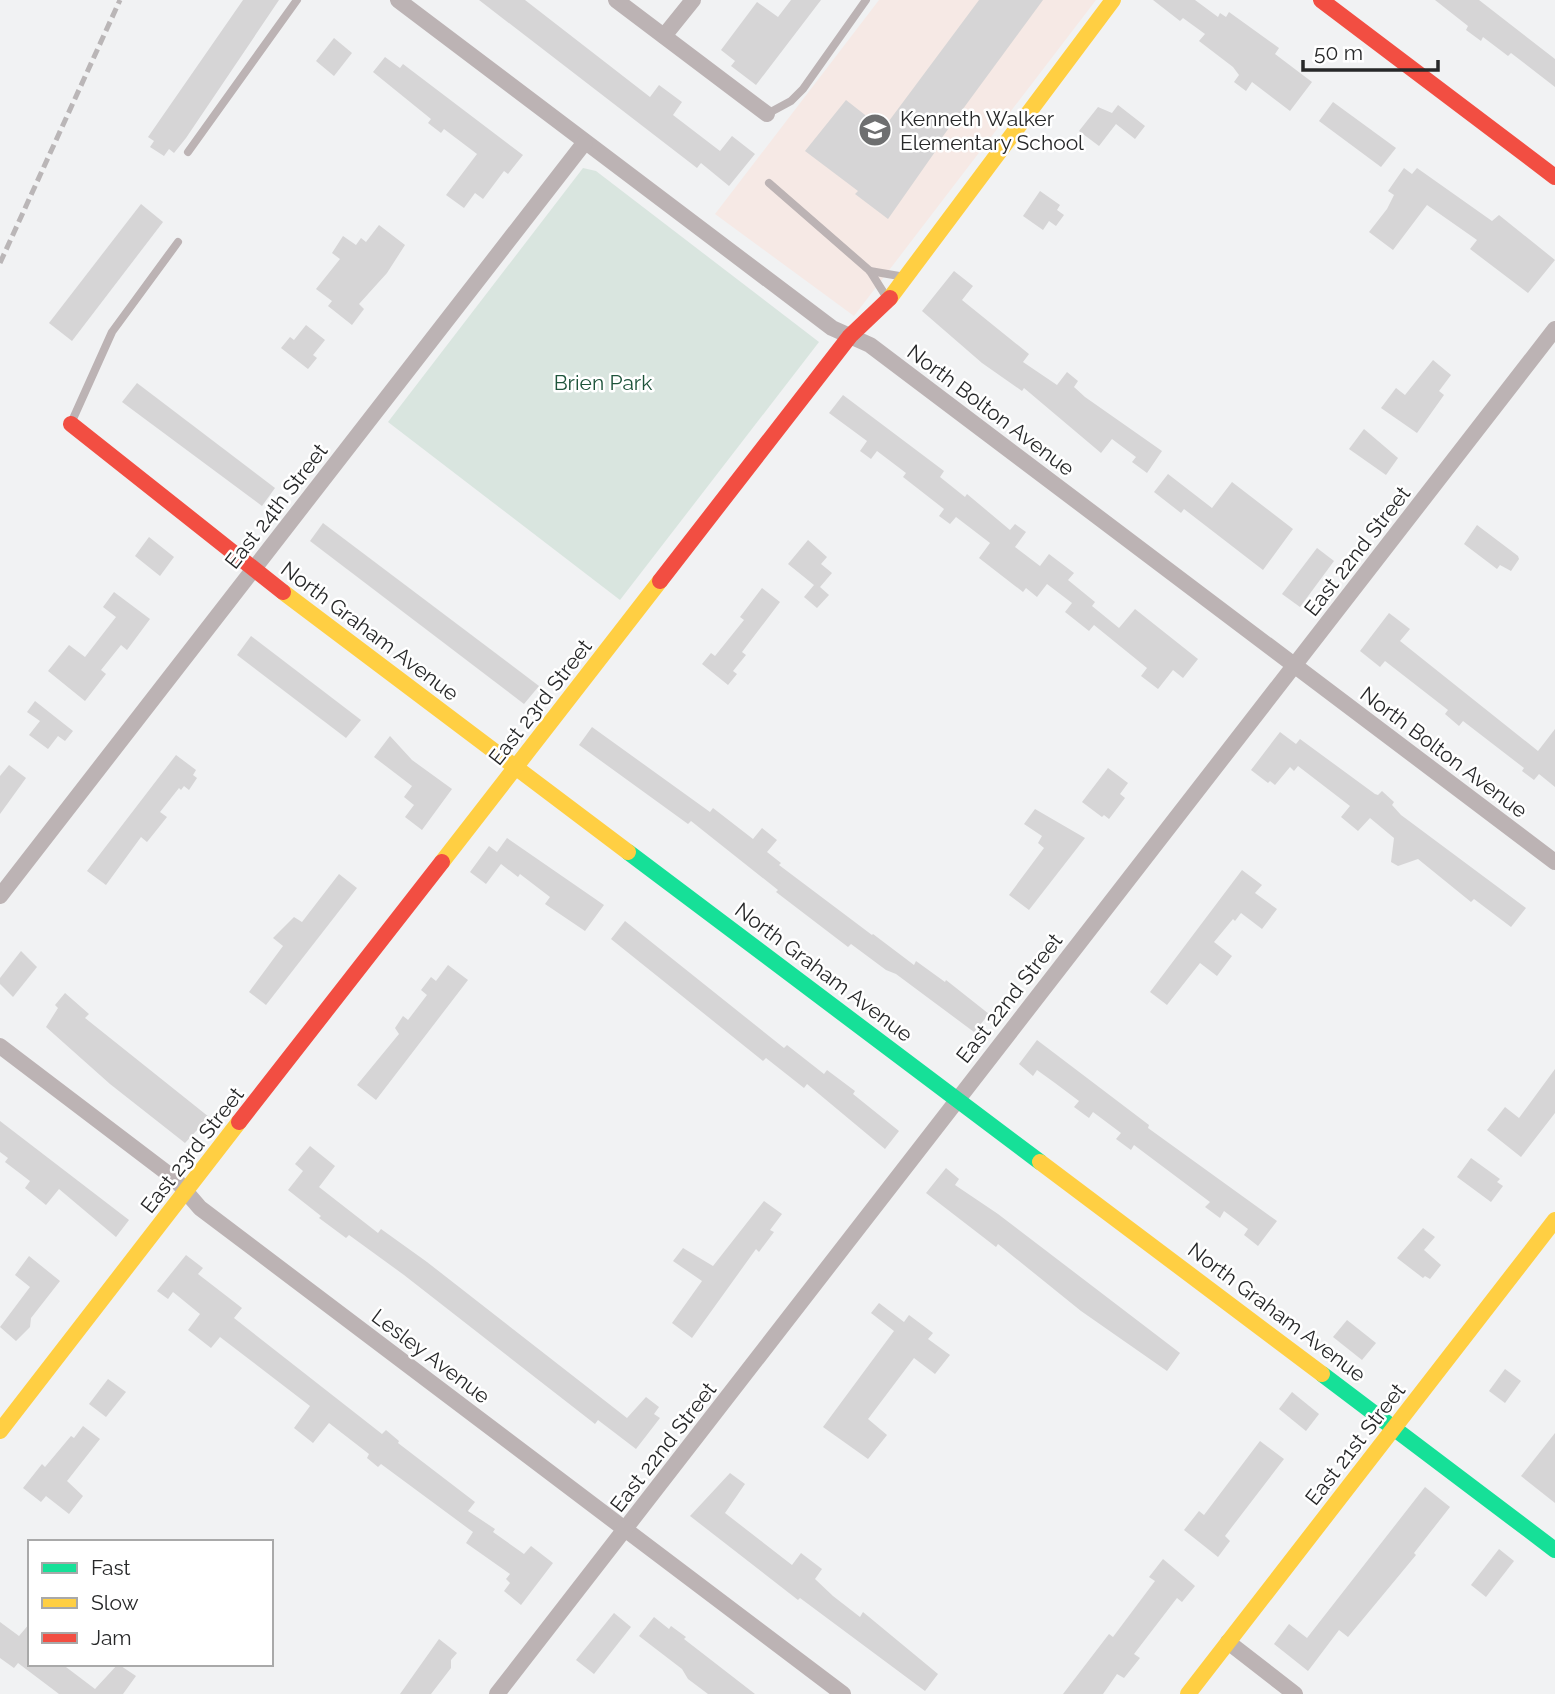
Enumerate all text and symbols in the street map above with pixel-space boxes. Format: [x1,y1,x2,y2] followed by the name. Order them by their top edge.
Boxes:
[1303,28,1438,72] scale bar
[1314,40,1363,65] text: 50 m
[900,106,1084,155] place label: Kenneth Walker Elementary School
[856,111,894,149] school or university icon: Kenneth Walker Elementary School
[903,339,1079,481] street label: North Bolton Avenue
[554,370,652,395] park label: Brien Park
[219,438,333,574] street label: East 24th Street
[1299,481,1415,621] street label: East 22nd Street
[276,556,464,706] street label: North Graham Avenue
[483,634,597,770] street label: East 23rd Street
[1356,681,1532,823] street label: North Bolton Avenue
[730,897,918,1047] street label: North Graham Avenue
[951,928,1067,1068] street label: East 22nd Street
[135,1082,249,1218] street label: East 23rd Street
[1183,1237,1371,1387] street label: North Graham Avenue
[367,1303,495,1409] street label: Lesley Avenue
[605,1377,721,1517] street label: East 22nd Street
[1300,1378,1410,1510] street label: East 21st Street
[28,1540,273,1666] legend
[91,1555,131,1580] text: Fast
[91,1590,139,1615] text: Slow
[91,1625,132,1650] text: Jam

